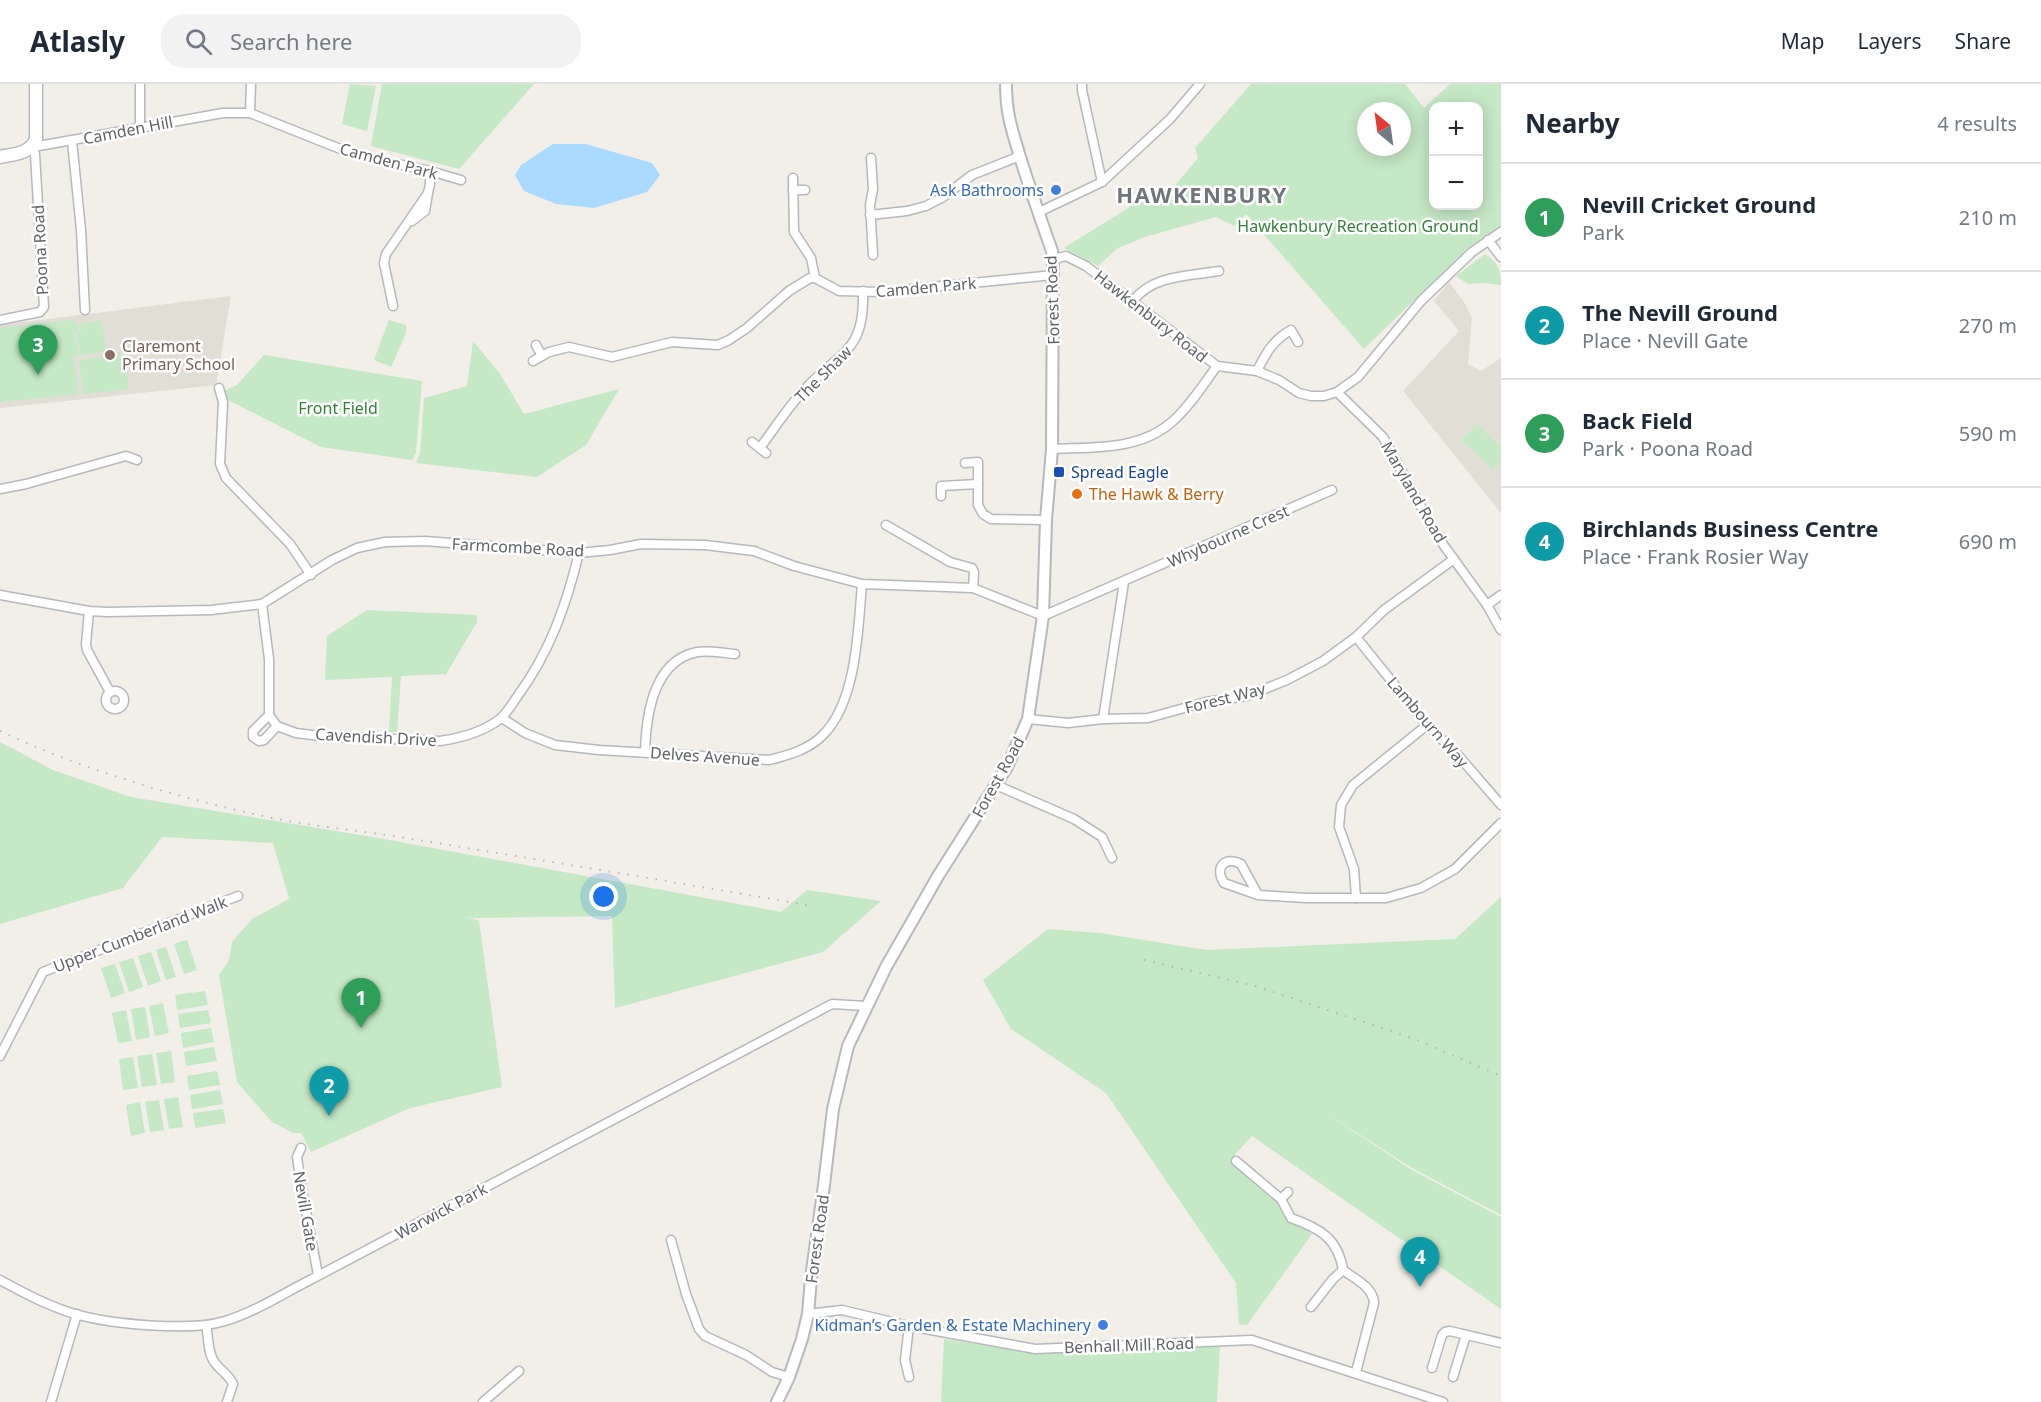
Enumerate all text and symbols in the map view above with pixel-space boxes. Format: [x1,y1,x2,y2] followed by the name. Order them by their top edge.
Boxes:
[161,14,581,68] search box
[30,22,125,60] text: Atlasly
[182,25,215,58] icon: search
[230,26,352,56] text: Search here
[1781,27,1825,55] text: Map
[1858,27,1922,55] text: Layers
[1955,27,2011,55] text: Share
[1357,102,1411,156] north arrow
[1429,102,1483,210] map controls
[1429,102,1483,156] button: +
[1525,105,1620,141] text: Nearby
[1937,110,2017,137] text: 4 results
[81,111,175,149] street label: Camden Hill
[337,137,441,185] street label: Camden Park
[1429,156,1483,210] button: −
[930,179,1044,201] place label: Ask Bathrooms
[1116,179,1288,209] district label: HAWKENBURY
[1049,183,1063,197] marker: Ask Bathrooms
[1582,189,1816,219] text: Nevill Cricket Ground
[27,204,53,296] street label: Poona Road
[1539,204,1550,231] text: 1
[1959,204,2017,231] text: 210 m
[1237,215,1479,237] park label: Hawkenbury Recreation Ground
[1582,219,1624,246] text: Park
[1039,255,1065,345] street label: Forest Road
[1090,265,1212,367] street label: Hawkenbury Road
[875,272,978,302] street label: Camden Park
[1582,297,1778,327] text: The Nevill Ground
[1539,312,1550,339] text: 2
[1959,312,2017,339] text: 270 m
[18,326,57,375] pin: 3
[1582,327,1748,354] text: Place · Nevill Gate
[122,335,235,375] place label: Claremont Primary School
[790,340,857,407] street label: The Shaw
[103,348,117,362] marker: Claremont Primary School
[298,397,378,419] park label: Front Field
[1582,405,1693,435] text: Back Field
[1539,420,1550,447] text: 3
[1959,420,2017,447] text: 590 m
[1582,435,1753,462] text: Park · Poona Road
[1376,437,1452,547] street label: Maryland Road
[1071,461,1169,483] place label: Spread Eagle
[1052,465,1066,479] marker: Spread Eagle
[1089,483,1225,505] place label: The Hawk & Berry
[1070,487,1084,501] marker: The Hawk & Berry
[1164,499,1292,573] street label: Whybourne Crest
[1582,513,1878,543] text: Birchlands Business Centre
[1539,528,1550,555] text: 4
[1959,528,2017,555] text: 690 m
[451,533,585,561] street label: Farmcombe Road
[1582,543,1808,570] text: Place · Frank Rosier Way
[1382,672,1474,773] street label: Lambourn Way
[1182,677,1269,719] street label: Forest Way
[315,723,437,751] street label: Cavendish Drive
[967,733,1029,821] street label: Forest Road
[649,741,761,771] street label: Delves Avenue
[589,882,618,911] your location
[50,890,231,977] street label: Upper Cumberland Walk
[342,978,380,1028] pin: 1
[310,1066,348,1116] pin: 2
[288,1169,324,1253] street label: Nevill Gate
[391,1177,491,1244] street label: Warwick Park
[800,1193,834,1285] street label: Forest Road
[1400,1238,1440,1287] pin: 4
[814,1314,1092,1336] place label: Kidman’s Garden & Estate Machinery
[1096,1318,1110,1332] marker: Kidman’s Garden & Estate Machinery
[1064,1332,1194,1358] street label: Benhall Mill Road

